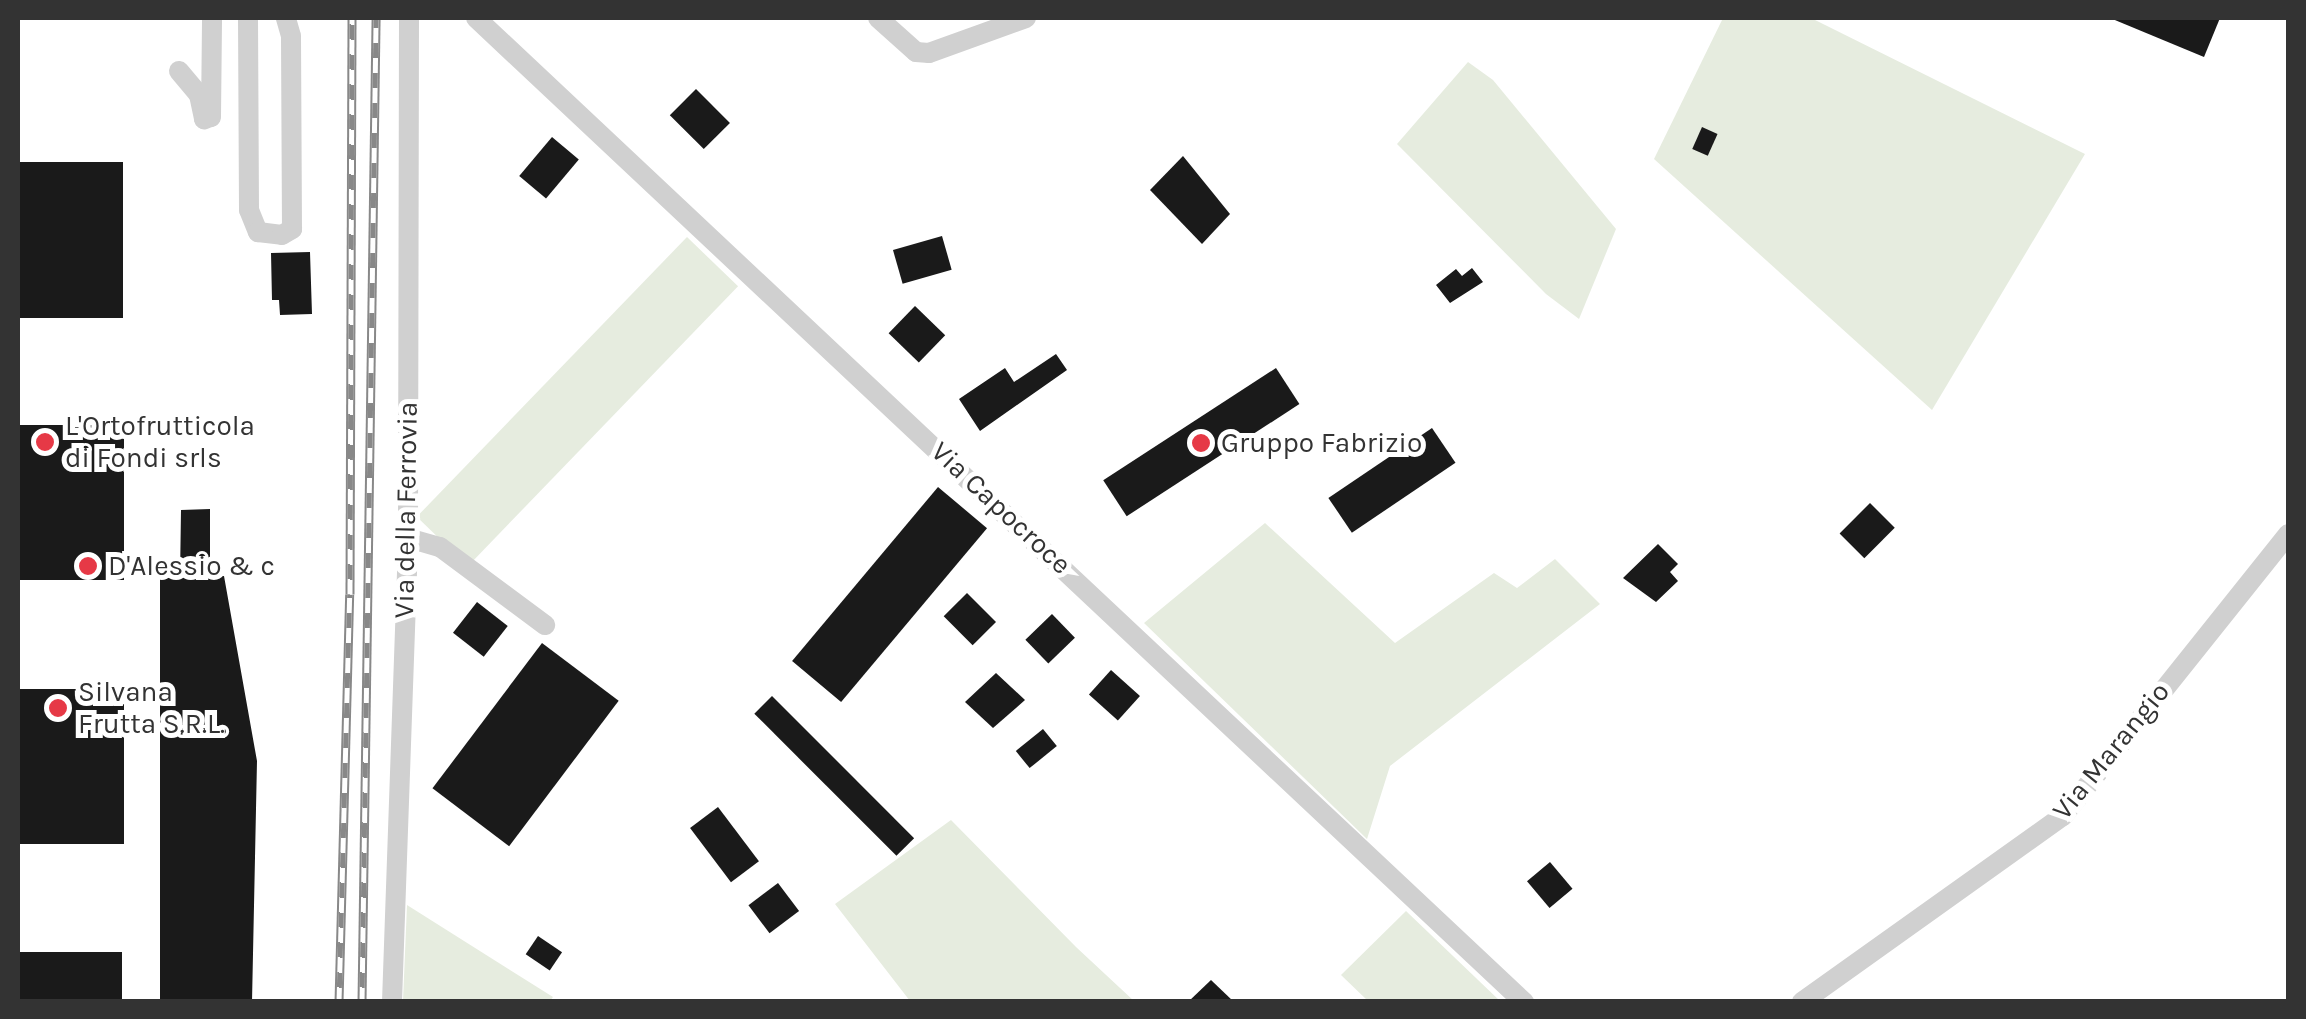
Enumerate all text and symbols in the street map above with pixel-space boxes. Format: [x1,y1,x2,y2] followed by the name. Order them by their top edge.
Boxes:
[387,401,425,619] street label: Via della Ferrovia
[65,409,255,475] place label: L'Ortofrutticola di Fondi srls
[1221,426,1422,460] place label: Gruppo Fabrizio
[34,431,56,453] marker: L'Ortofrutticola di Fondi srls
[1190,432,1212,454] marker: Gruppo Fabrizio
[924,435,1078,581] street label: Via Capocroce
[108,549,275,583] place label: D'Alessio & c
[77,555,99,577] marker: D'Alessio & c
[78,675,225,741] place label: Silvana Frutta S.R.L.
[2045,675,2177,827] street label: Via Marangio
[47,697,69,719] marker: Silvana Frutta S.R.L.

